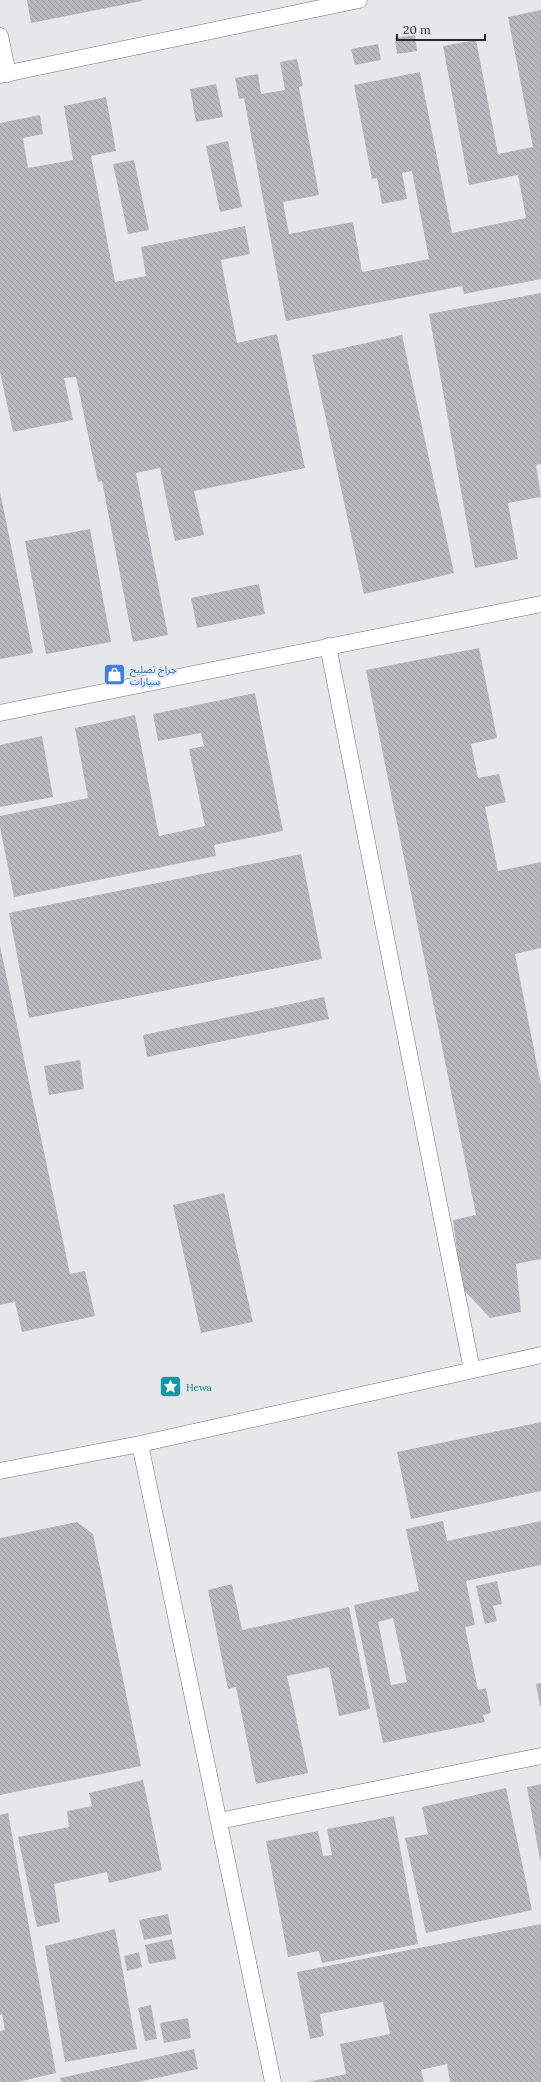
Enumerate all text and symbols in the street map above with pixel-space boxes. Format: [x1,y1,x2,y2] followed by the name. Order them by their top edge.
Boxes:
[397,16,485,42] scale bar
[403,22,431,37] text: 20 m
[101,662,127,688] shop icon: جراج تصليح سيارات
[130,663,177,688] place label: جراج تصليح سيارات
[158,1374,184,1400] place icon: Hewa
[186,1381,212,1394] place label: Hewa

